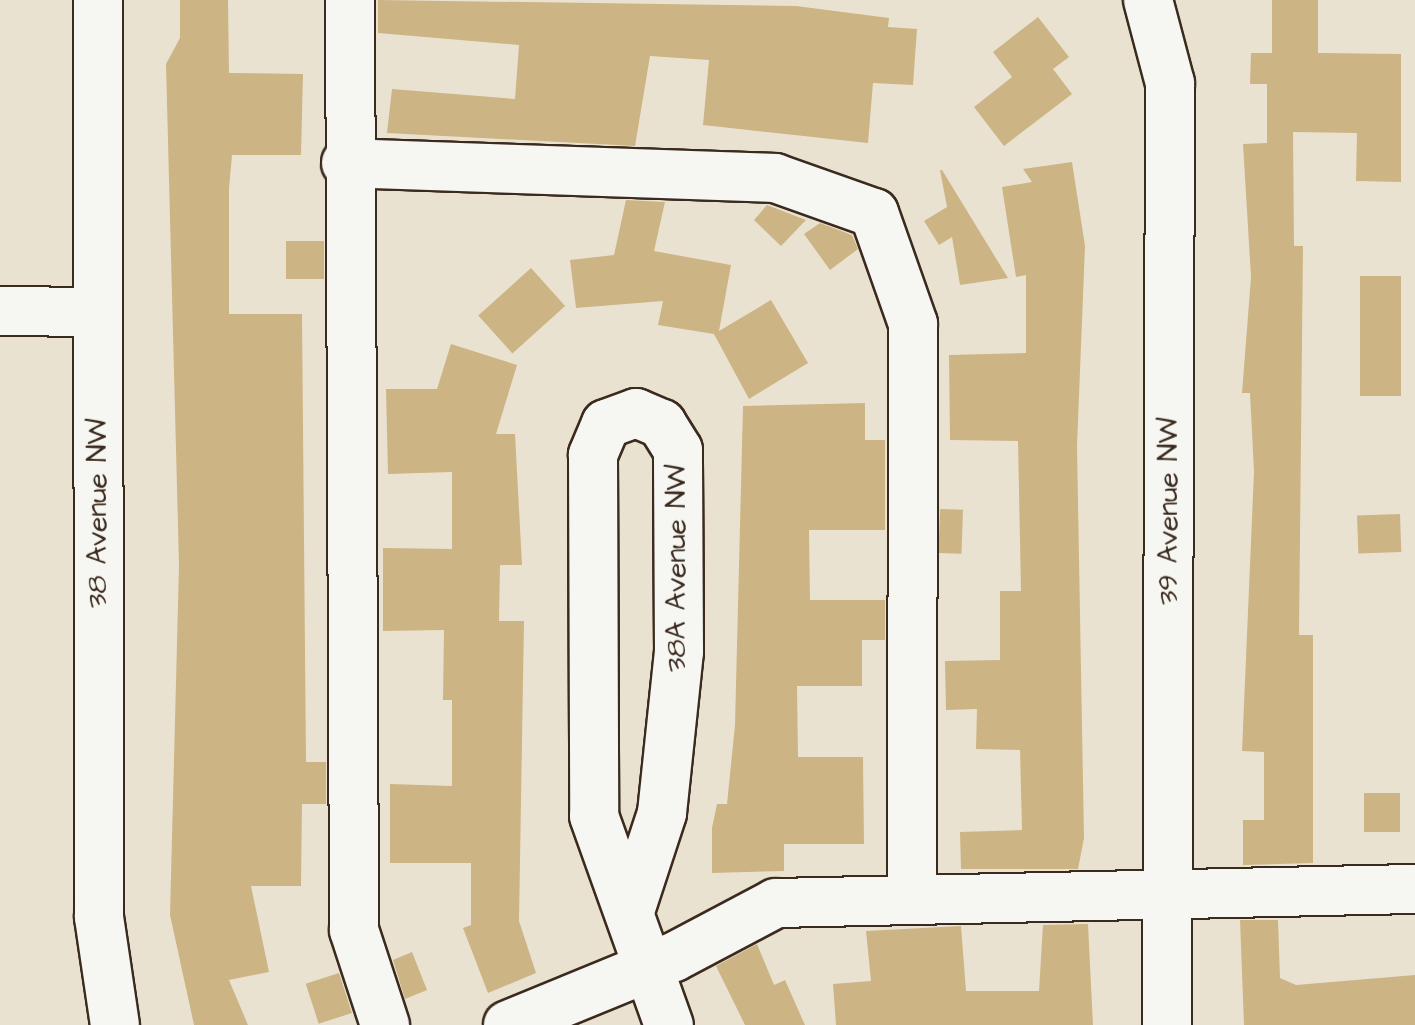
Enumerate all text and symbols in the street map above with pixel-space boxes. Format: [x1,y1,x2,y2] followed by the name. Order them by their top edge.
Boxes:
[1152,417,1186,605] street label: 39 Avenue NW
[81,418,115,608] street label: 38 Avenue NW
[660,464,694,672] street label: 38A Avenue NW

